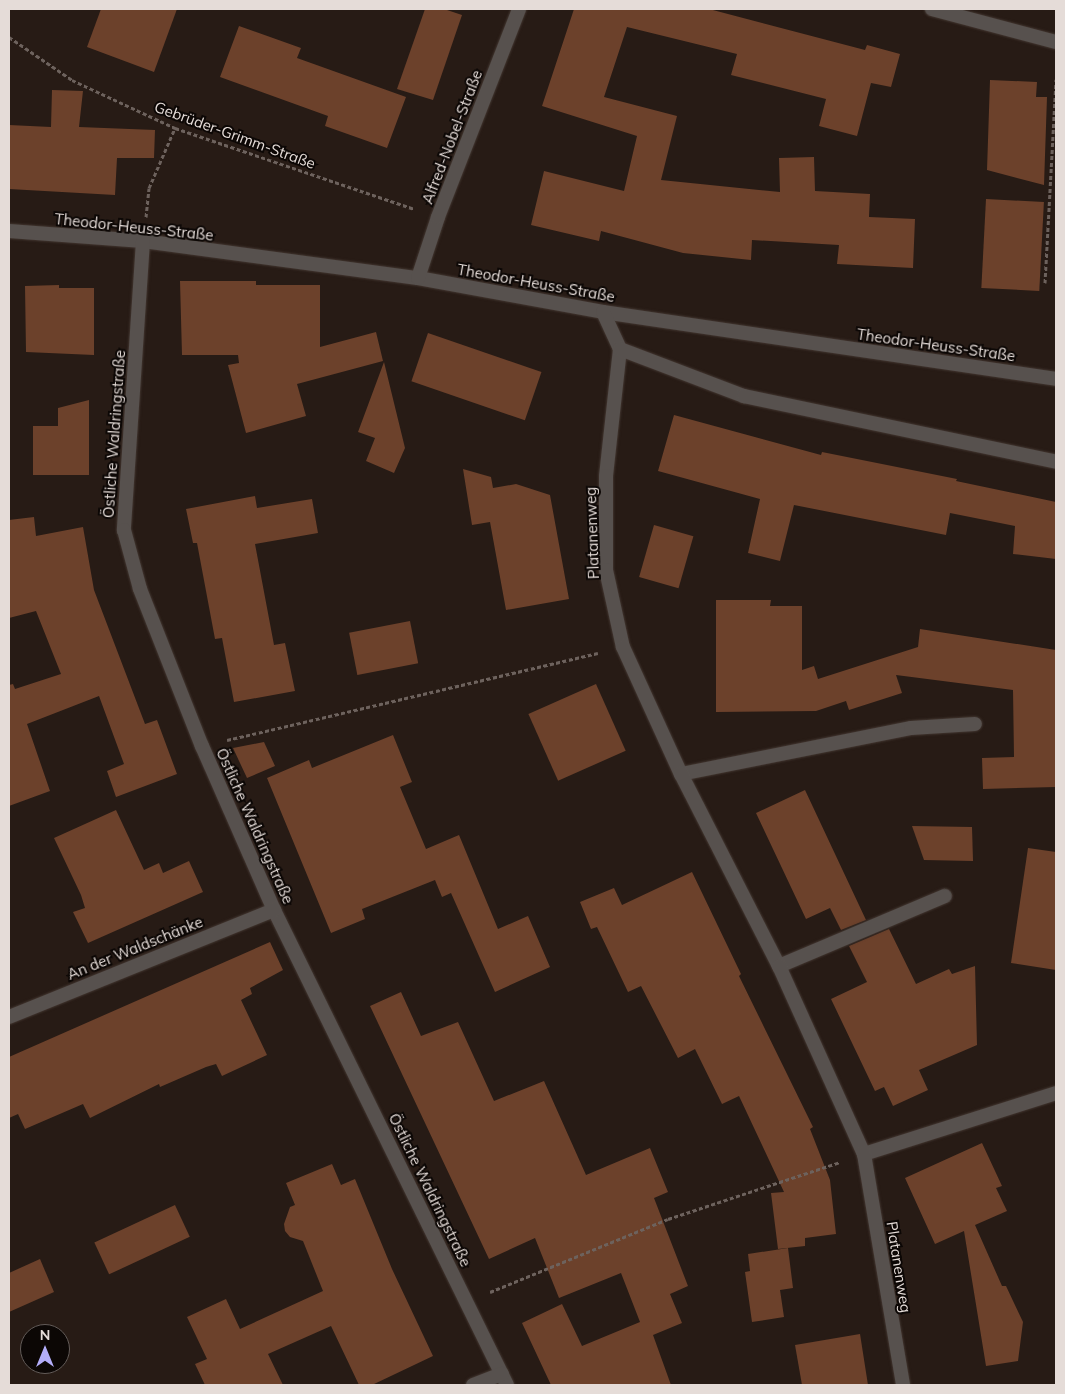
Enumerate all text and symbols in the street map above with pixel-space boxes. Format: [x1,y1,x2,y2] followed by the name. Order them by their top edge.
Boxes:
[418,68,486,206] street label: Alfred-Nobel-Straße
[152,97,318,173] street label: Gebrüder-Grimm-Straße
[54,210,214,244] street label: Theodor-Heuss-Straße
[456,260,616,306] street label: Theodor-Heuss-Straße
[856,325,1016,365] street label: Theodor-Heuss-Straße
[99,349,129,519] street label: Östliche Waldringstraße
[581,487,603,579] street label: Platanenweg
[213,745,297,907] street label: Östliche Waldringstraße
[65,913,205,983] street label: An der Waldschänke
[385,1110,475,1270] street label: Östliche Waldringstraße
[883,1220,915,1314] street label: Platanenweg
[20,1324,70,1374] north arrow
[40,1326,50,1344] text: N

